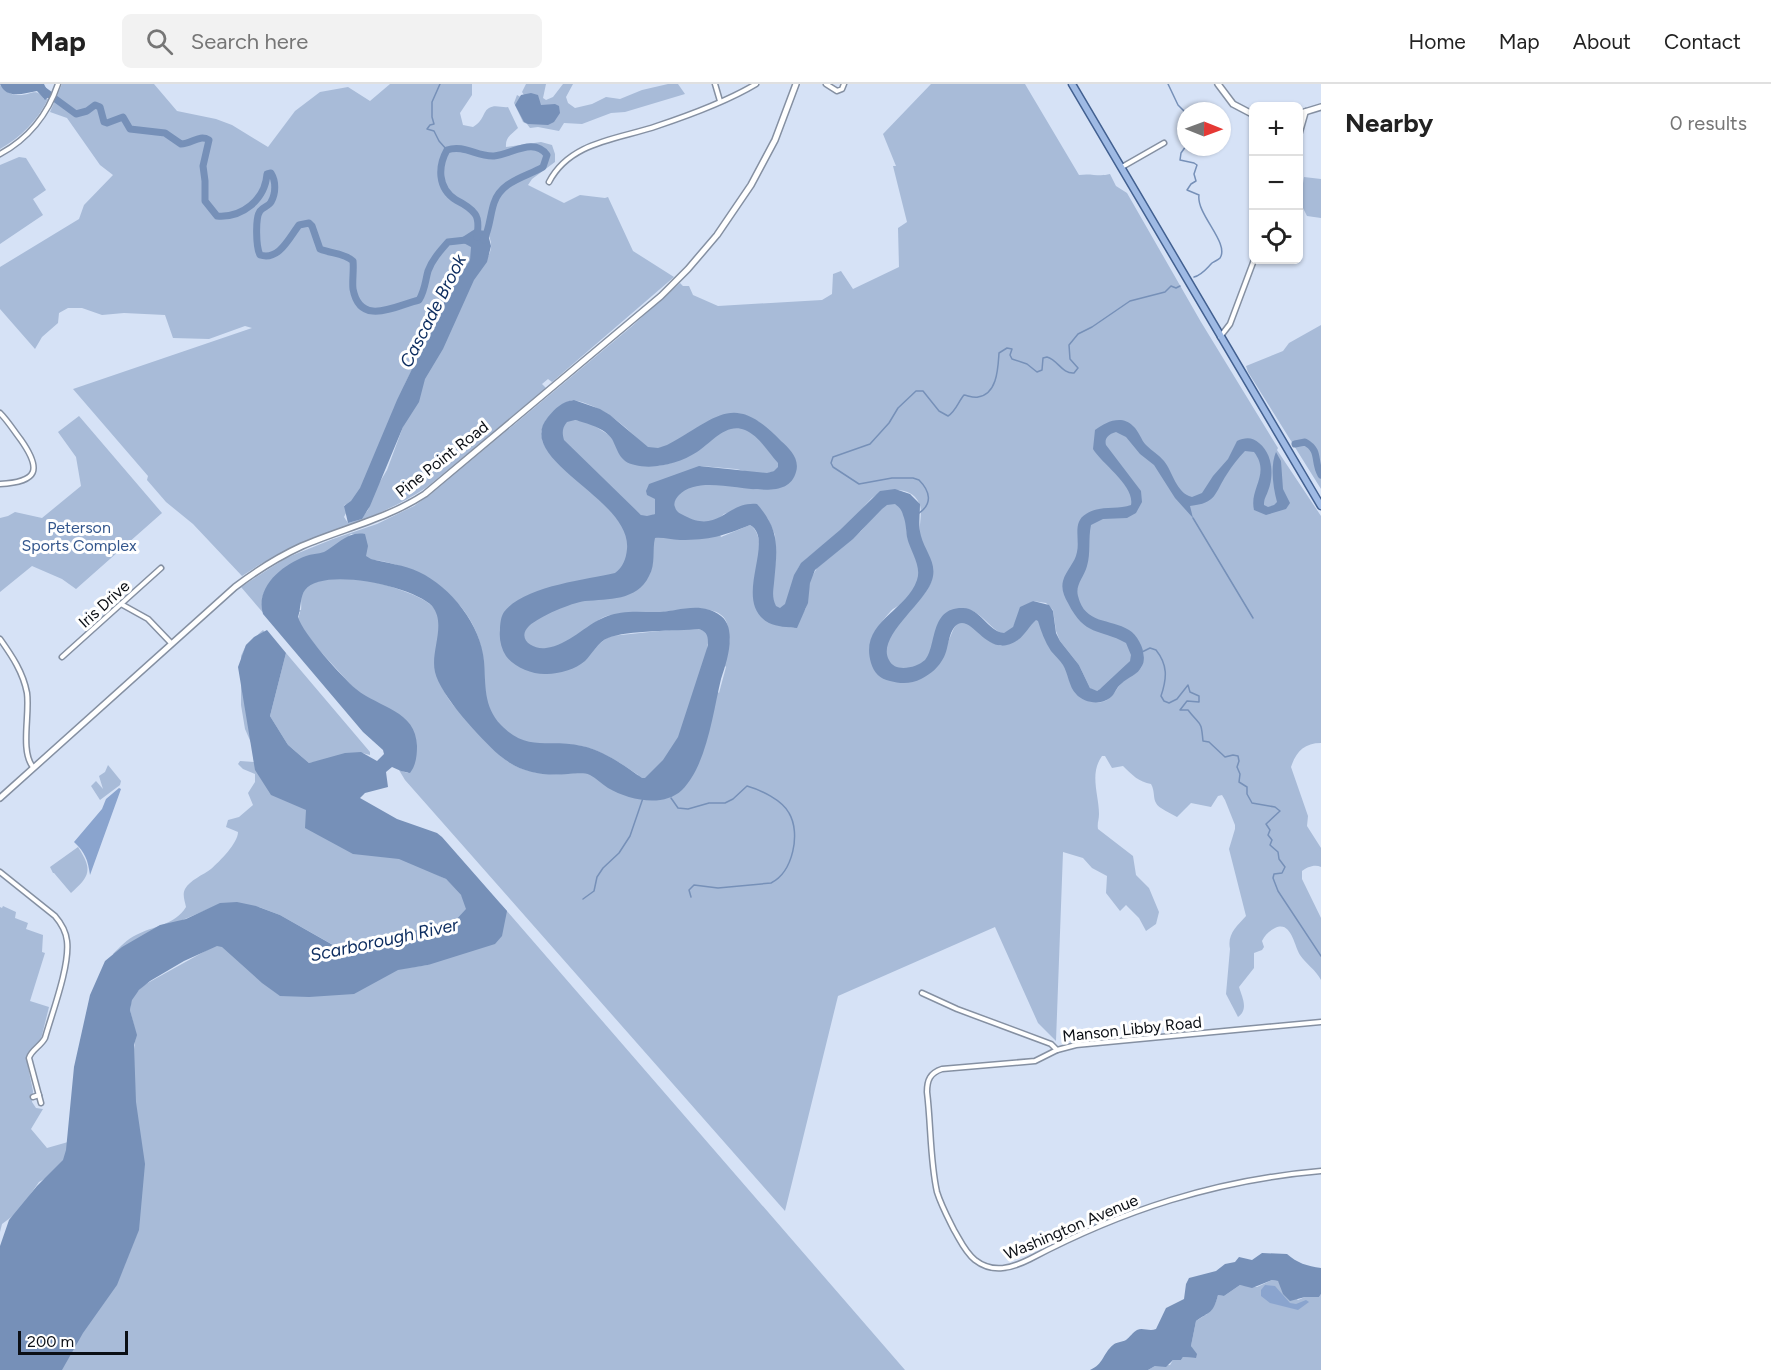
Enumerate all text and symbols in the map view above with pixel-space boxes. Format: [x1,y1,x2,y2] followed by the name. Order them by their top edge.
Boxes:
[122,14,542,68] search box
[30,24,86,58] text: Map
[143,25,176,58] icon: search
[191,28,308,55] text: Search here
[1409,29,1466,54] text: Home
[1499,29,1540,54] text: Map
[1573,29,1631,54] text: About
[1664,29,1741,54] text: Contact
[1177,102,1231,156] north arrow
[1249,102,1303,264] map controls
[1249,102,1303,156] button: +
[1345,107,1433,139] text: Nearby
[1670,111,1747,135] text: 0 results
[1249,156,1303,210] button: −
[1249,210,1303,264] button: locate
[395,250,472,371] water label: Cascade Brook
[392,417,492,501] street label: Pine Point Road
[21,518,137,555] park label: Peterson Sports Complex
[75,576,134,632] street label: Iris Drive
[308,913,461,966] water label: Scarborough River
[1061,1012,1203,1046] street label: Manson Libby Road
[1001,1190,1141,1264] street label: Washington Avenue
[18,1328,128,1356] scale bar
[27,1332,74,1351] text: 200 m

